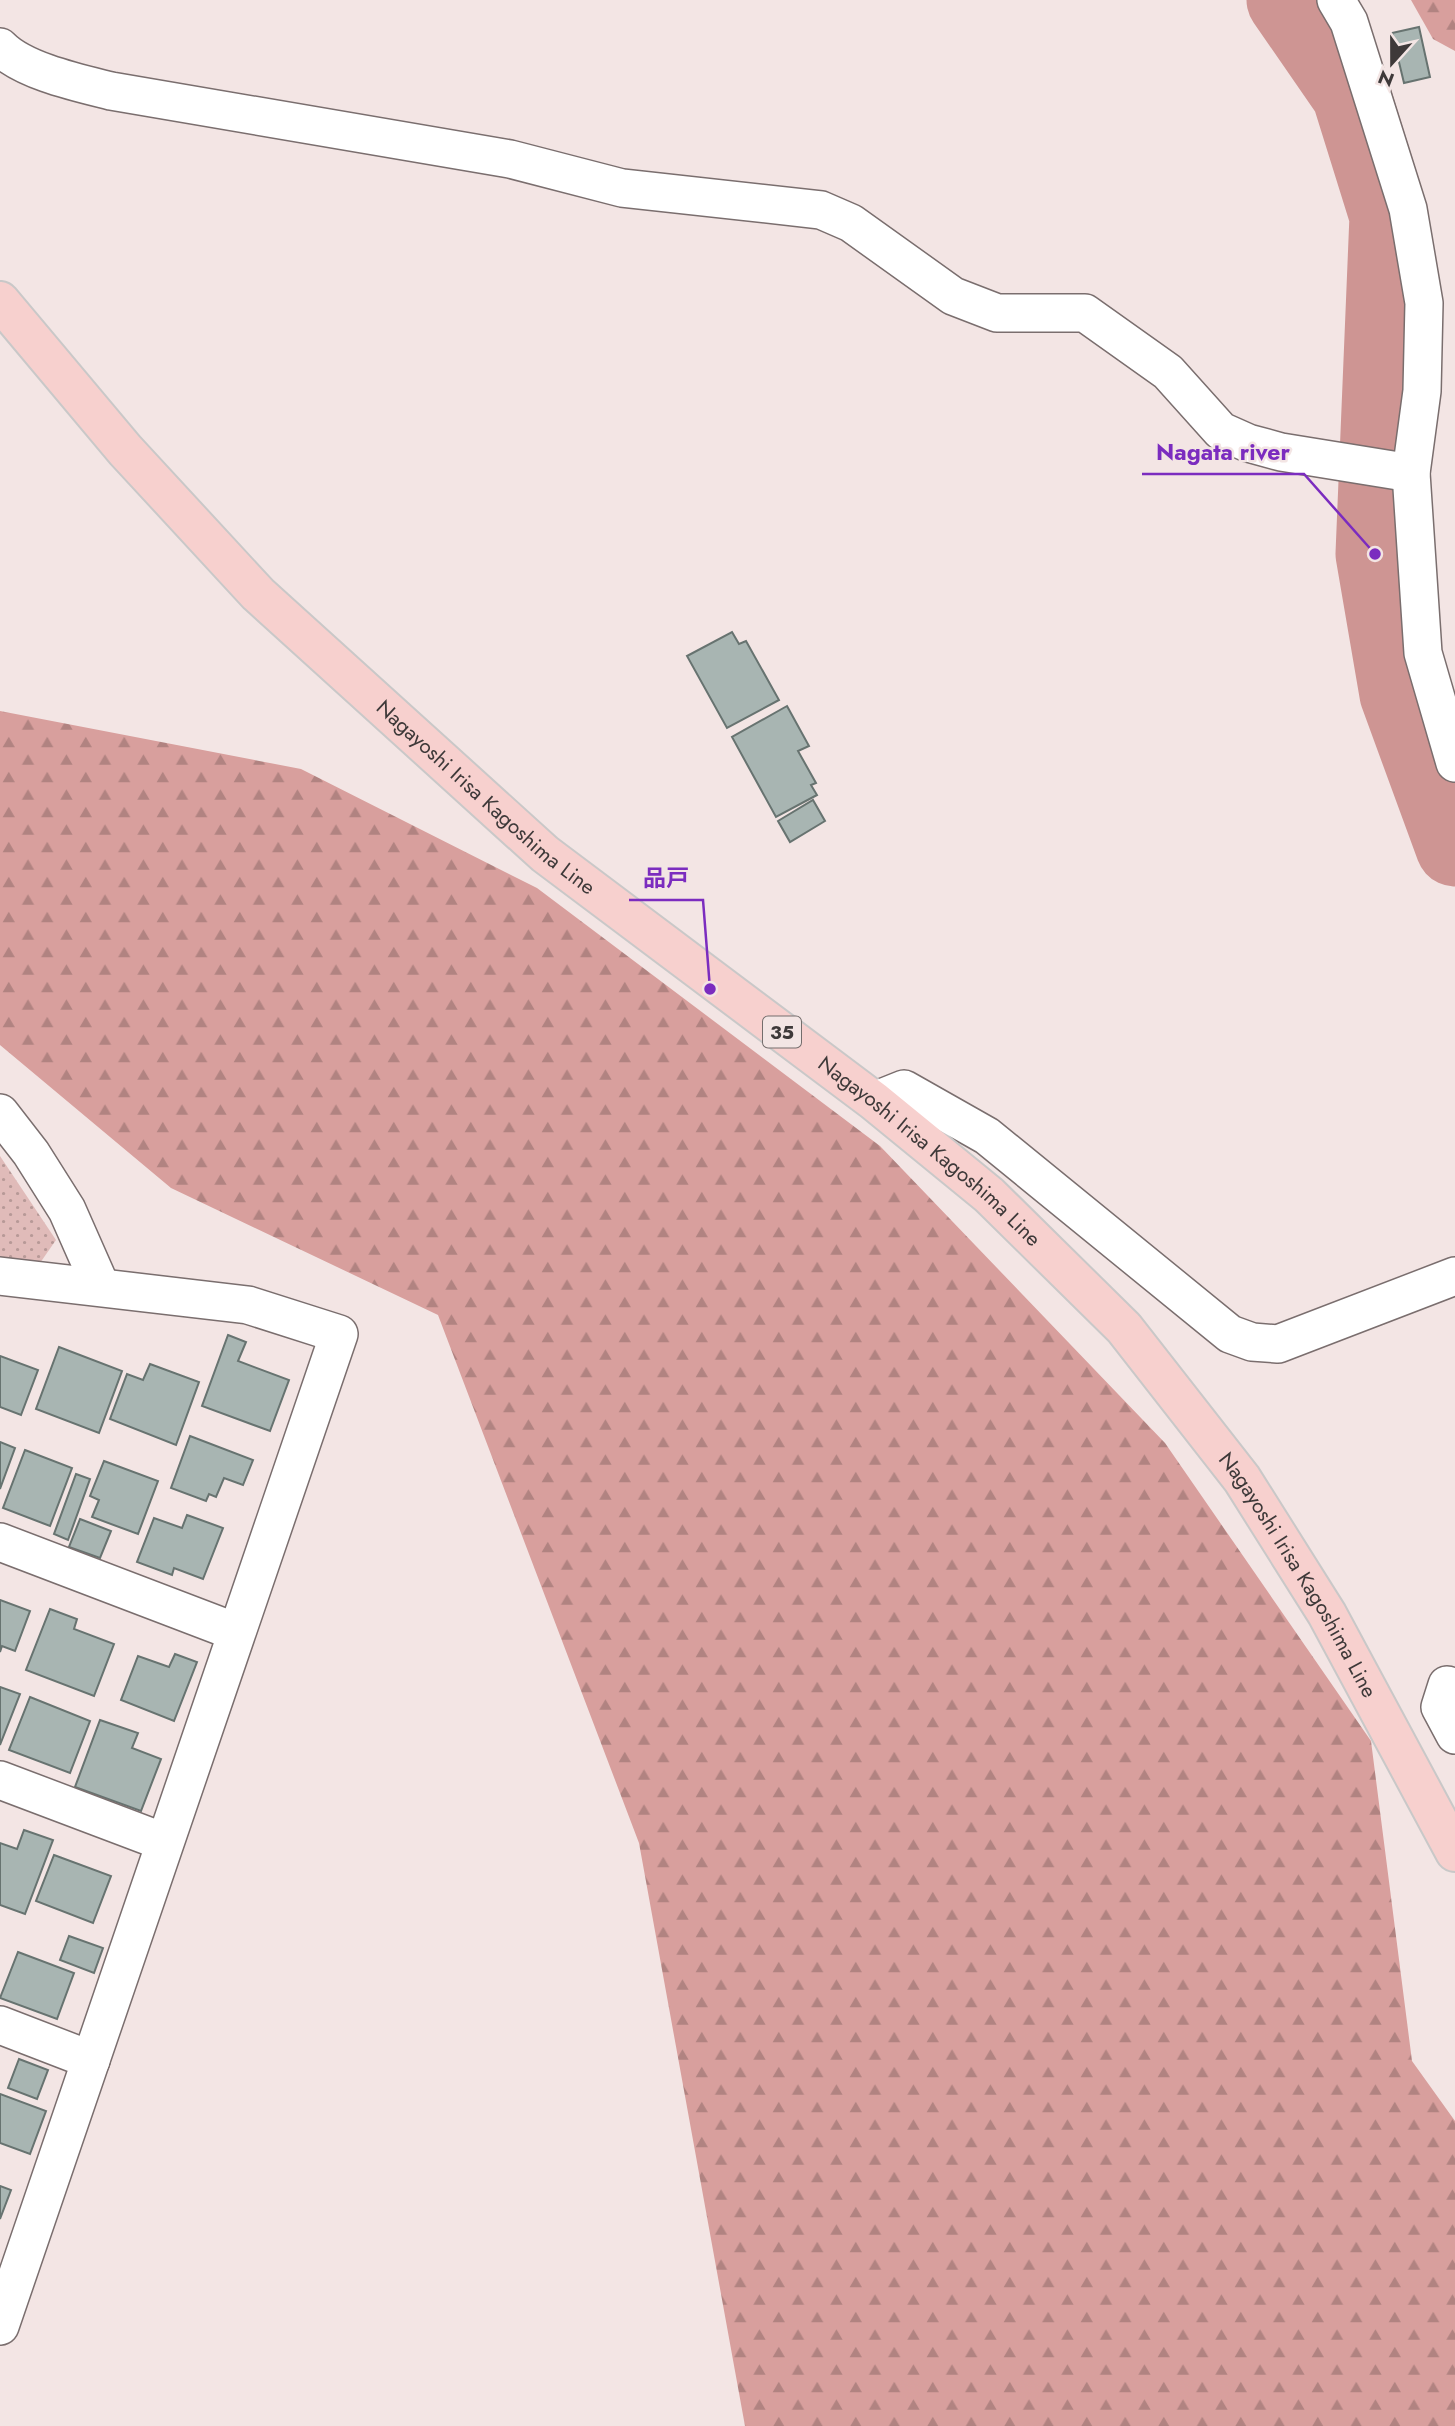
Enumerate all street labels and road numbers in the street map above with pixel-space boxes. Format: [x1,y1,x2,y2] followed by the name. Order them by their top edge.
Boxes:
[370,693,602,902] street label: Nagayoshi Irisa Kagoshima Line
[763,1016,801,1048] road number: 35
[812,1049,1048,1253] street label: Nagayoshi Irisa Kagoshima Line
[1212,1446,1384,1703] street label: Nagayoshi Irisa Kagoshima Line

